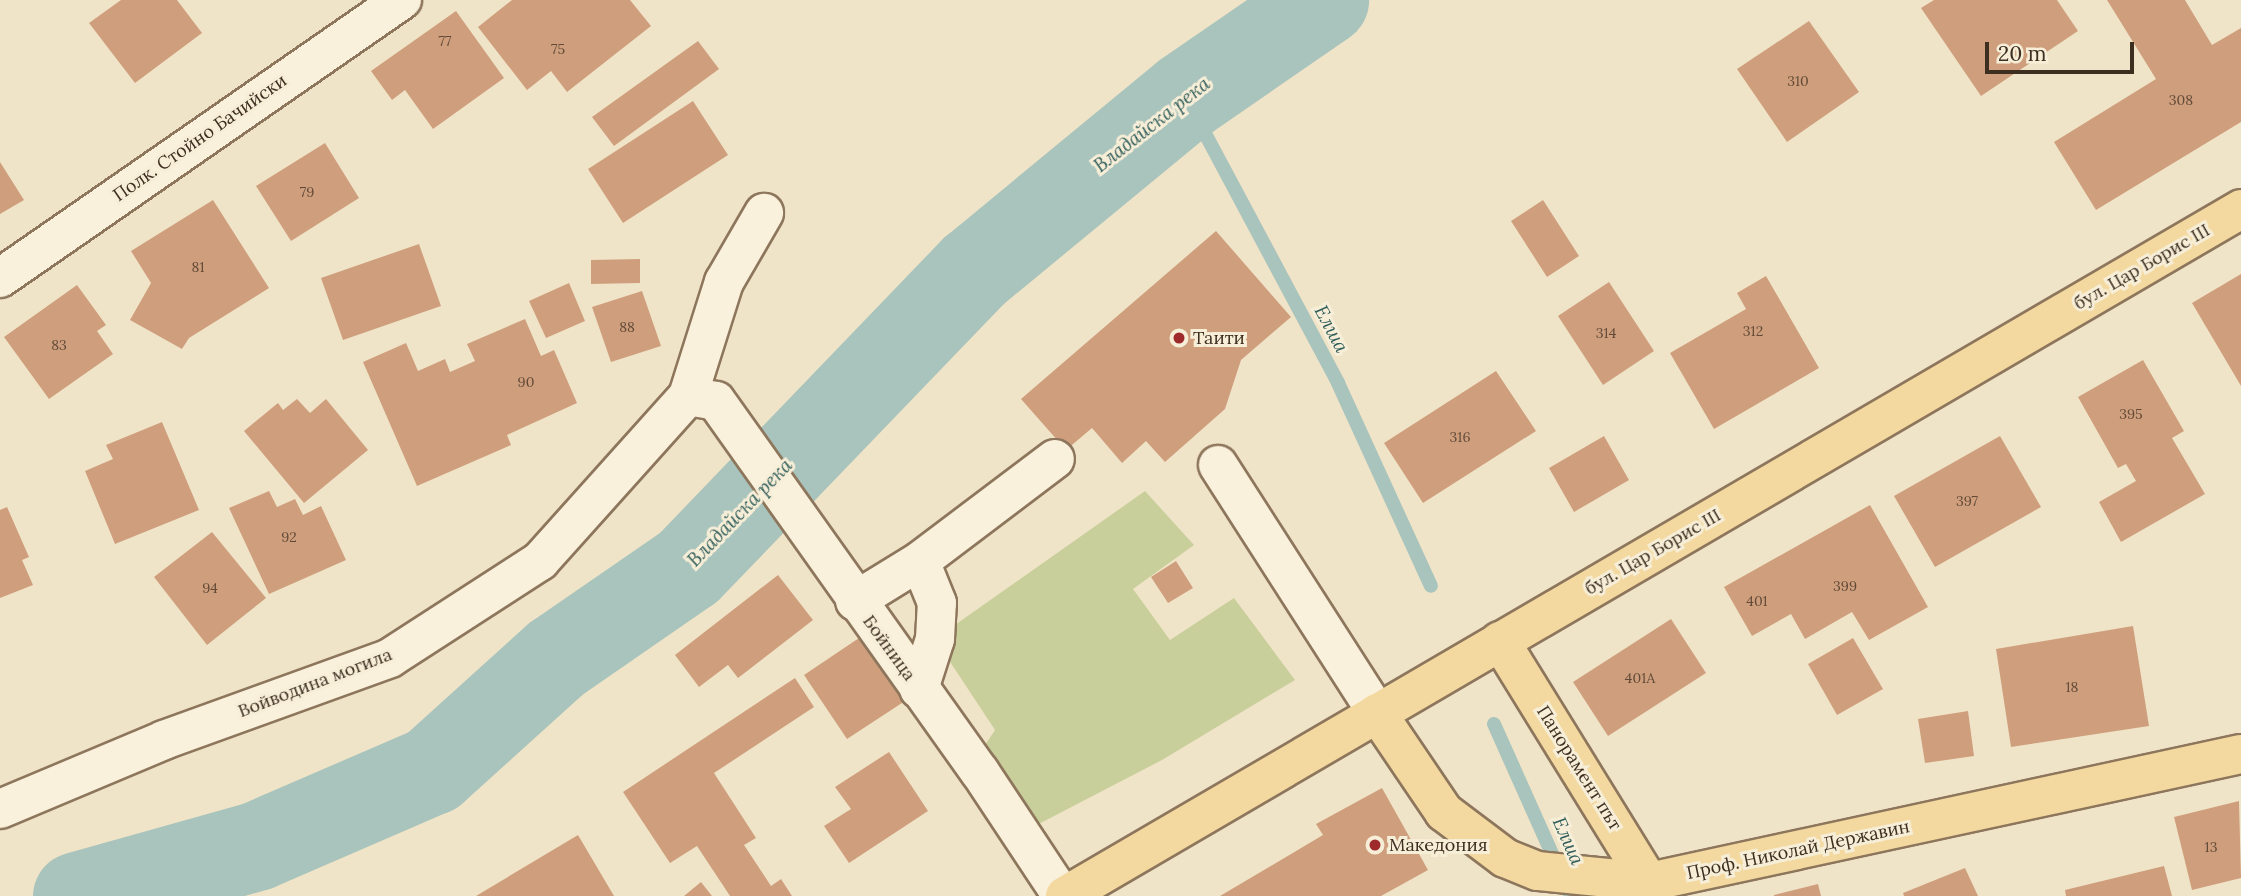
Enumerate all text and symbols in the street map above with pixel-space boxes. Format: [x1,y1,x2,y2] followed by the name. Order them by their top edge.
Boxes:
[1989,28,2138,72] scale bar
[439,33,451,49] house number: 77
[1998,40,2047,67] text: 20 m
[551,41,565,57] house number: 75
[109,70,291,206] street label: Полк. Стойно Бачийски
[1089,73,1215,177] water label: Владайска река
[1787,73,1809,89] house number: 310
[2169,92,2193,108] house number: 308
[300,184,314,200] house number: 79
[2070,219,2214,315] street label: бул. Цар Борис III
[192,259,204,275] house number: 81
[1309,302,1353,356] water label: Елша
[619,319,635,335] house number: 88
[1743,323,1763,339] house number: 312
[1596,325,1616,341] house number: 314
[1193,327,1245,349] place label: Таити
[1171,330,1187,346] marker: Таити
[51,337,67,353] house number: 83
[518,374,534,390] house number: 90
[2119,406,2143,422] house number: 395
[1450,429,1470,445] house number: 316
[683,454,797,572] water label: Владайска река
[1956,493,1978,509] house number: 397
[1581,504,1725,600] street label: бул. Цар Борис III
[281,529,297,545] house number: 92
[1833,578,1857,594] house number: 399
[202,580,218,596] house number: 94
[1746,593,1768,609] house number: 401
[858,611,920,685] street label: Бойница
[235,644,395,722] street label: Войводина могила
[1625,670,1655,686] house number: 401А
[2066,679,2078,695] house number: 18
[1532,702,1626,834] street label: Панорамент път
[1547,814,1589,868] water label: Елша
[1685,816,1911,884] street label: Проф. Николай Державин
[1389,834,1488,856] place label: Македония
[1367,837,1383,853] marker: Македония
[2205,839,2217,855] house number: 13

